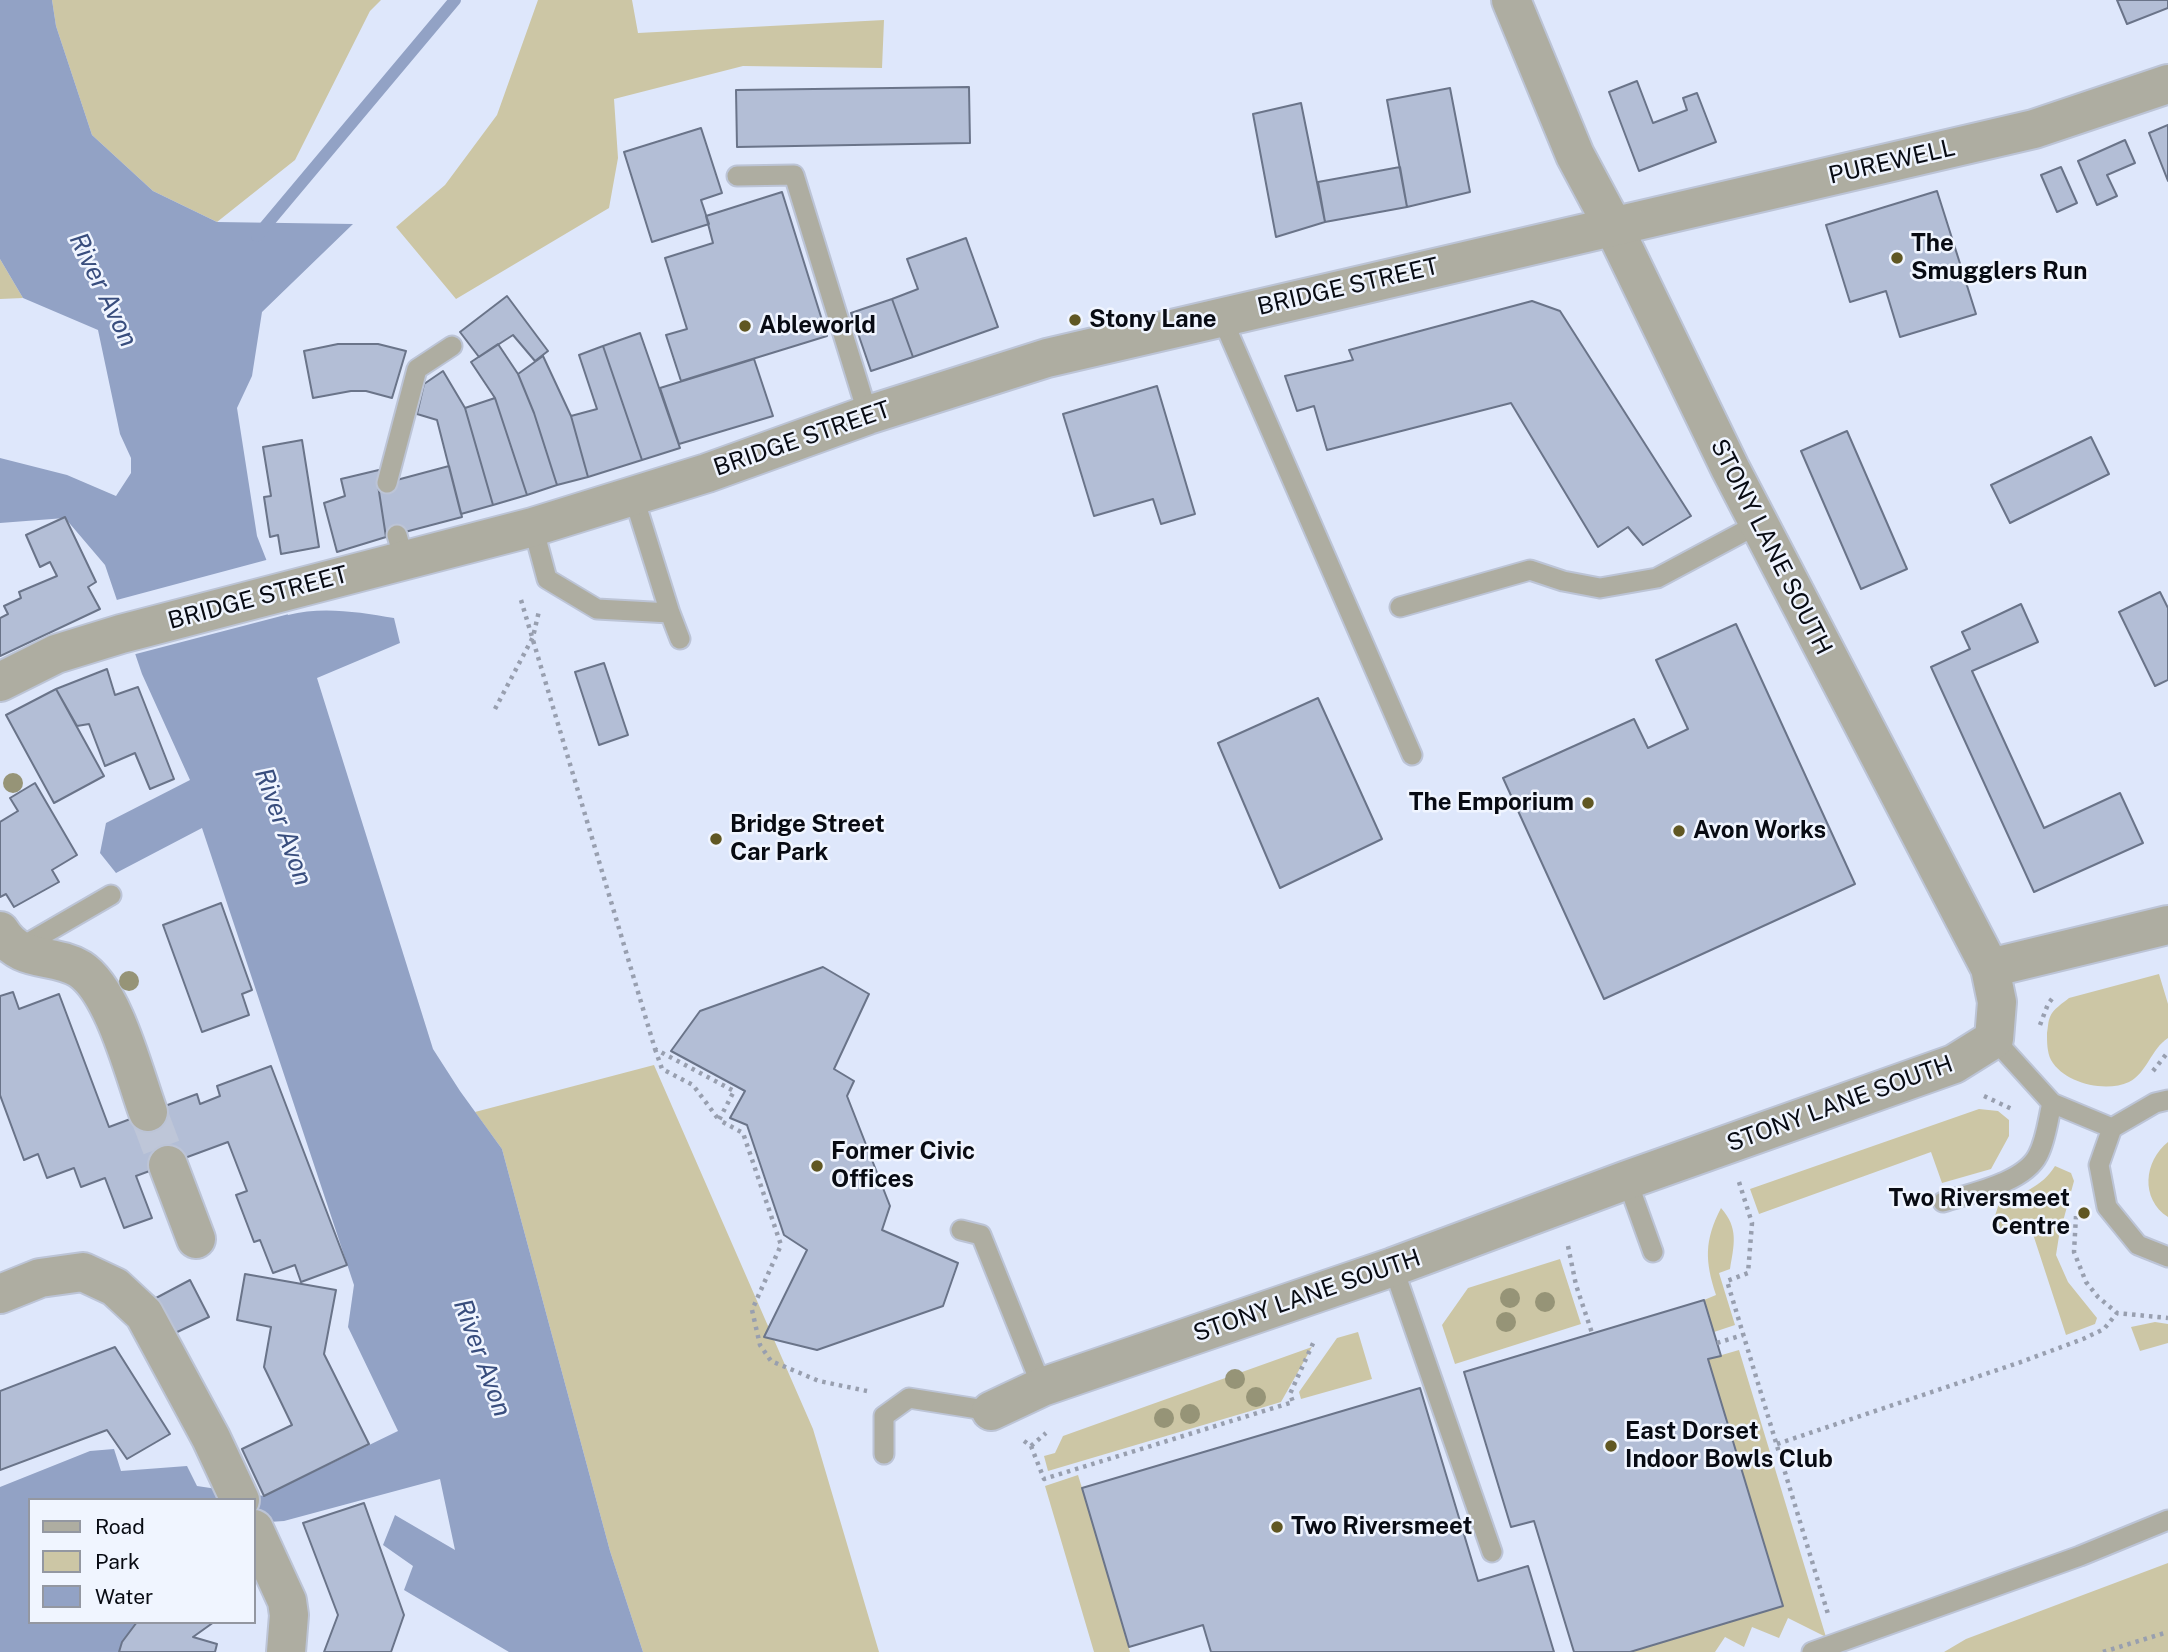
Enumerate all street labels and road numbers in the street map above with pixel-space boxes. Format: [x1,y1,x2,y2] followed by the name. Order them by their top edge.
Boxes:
[1826,133,1958,191] street label: PUREWELL
[1255,252,1441,322] street label: BRIDGE STREET
[710,395,894,483] street label: BRIDGE STREET
[1704,434,1838,660] street label: STONY LANE SOUTH
[165,560,351,636] street label: BRIDGE STREET
[1723,1050,1957,1158] street label: STONY LANE SOUTH
[1190,1244,1424,1348] street label: STONY LANE SOUTH

